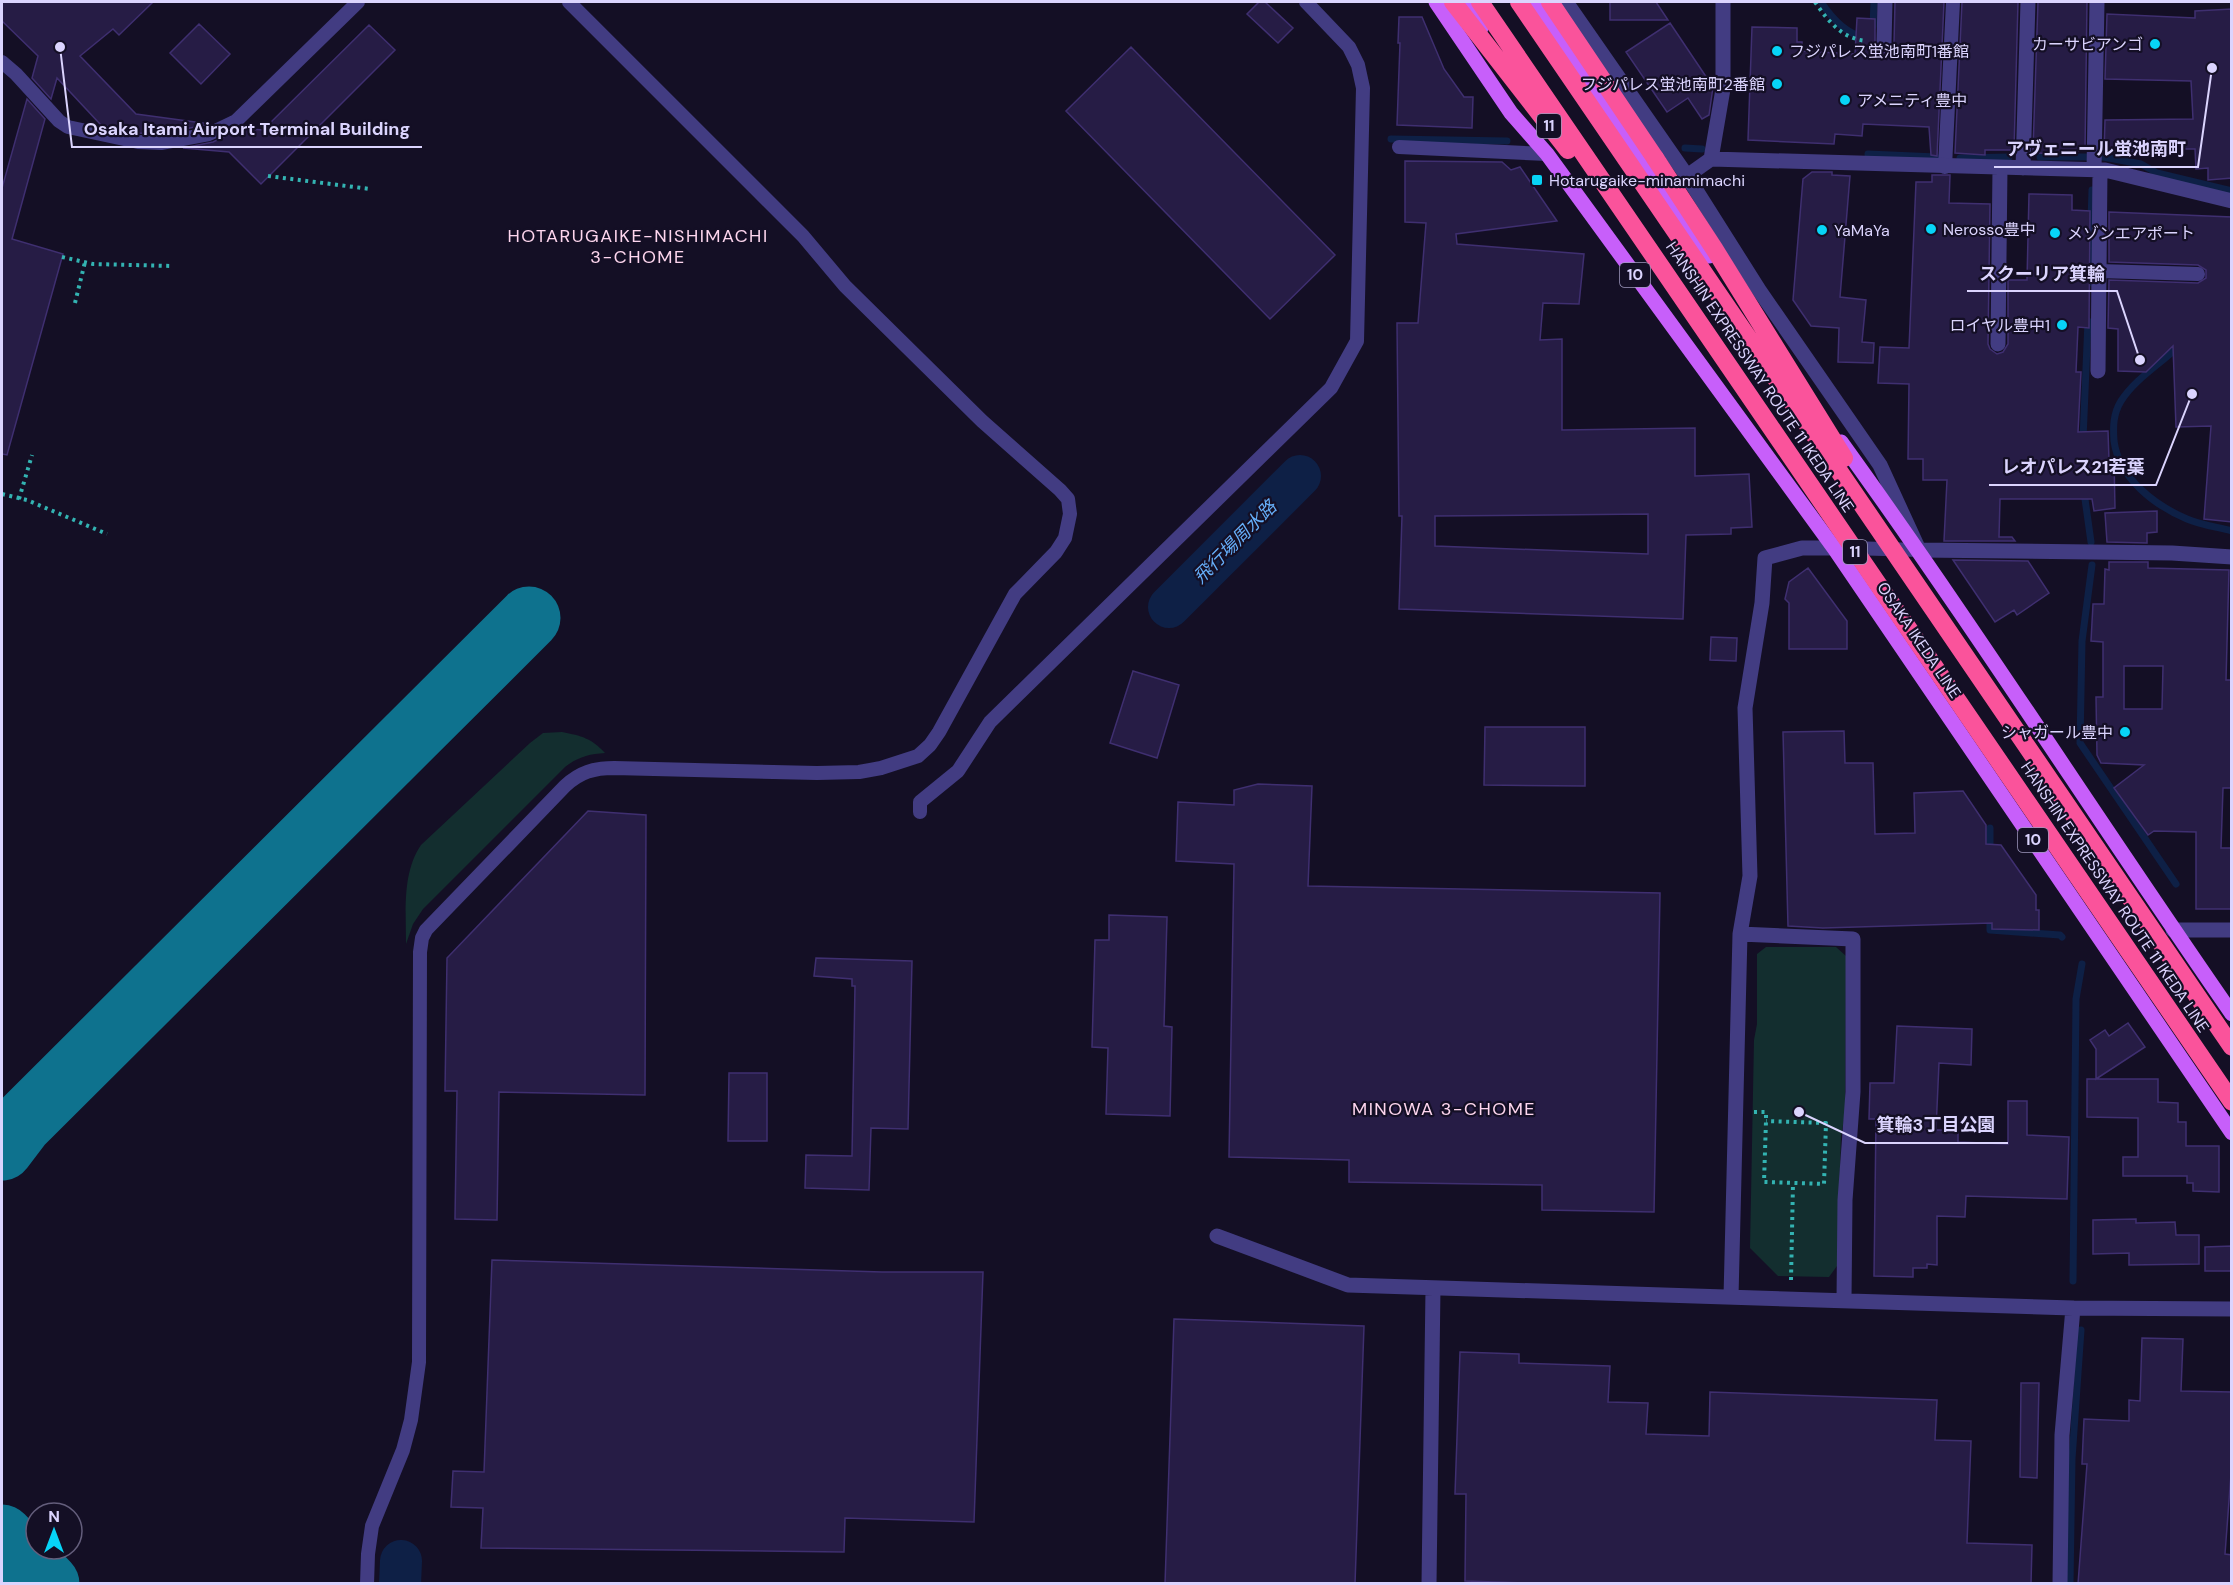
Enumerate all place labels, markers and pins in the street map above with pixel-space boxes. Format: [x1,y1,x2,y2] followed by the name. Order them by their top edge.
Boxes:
[2032,34,2143,55] place label: カーサビアンゴ
[2148,37,2162,51] marker: カーサビアンゴ
[1789,41,1969,62] place label: フジパレス蛍池南町1番館
[1770,44,1784,58] marker: フジパレス蛍池南町1番館
[1581,74,1765,95] place label: フジパレス蛍池南町2番館
[1770,77,1784,91] marker: フジパレス蛍池南町2番館
[1857,90,1967,111] place label: アメニティ豊中
[1838,93,1852,107] marker: アメニティ豊中
[72,111,422,147] callout: Osaka Itami Airport Terminal Building
[1994,131,2198,167] callout: アヴェニール蛍池南町
[1549,170,1745,191] place label: Hotarugaike-minamimachi
[1530,173,1544,187] marker: Hotarugaike-minamimachi
[1943,219,2036,240] place label: Nerosso豊中
[1834,220,1890,241] place label: YaMaYa
[1924,222,1938,236] marker: Nerosso豊中
[1815,223,1829,237] marker: YaMaYa
[2067,223,2195,244] place label: メゾンエアポート
[2048,226,2062,240] marker: メゾンエアポート
[1967,255,2117,291] callout: スクーリア箕輪
[1949,315,2050,336] place label: ロイヤル豊中1
[2055,318,2069,332] marker: ロイヤル豊中1
[1989,449,2156,485] callout: レオパレス21若葉
[2001,722,2113,743] place label: シャガール豊中
[2118,725,2132,739] marker: シャガール豊中
[1865,1107,2008,1143] callout: 箕輪3丁目公園

